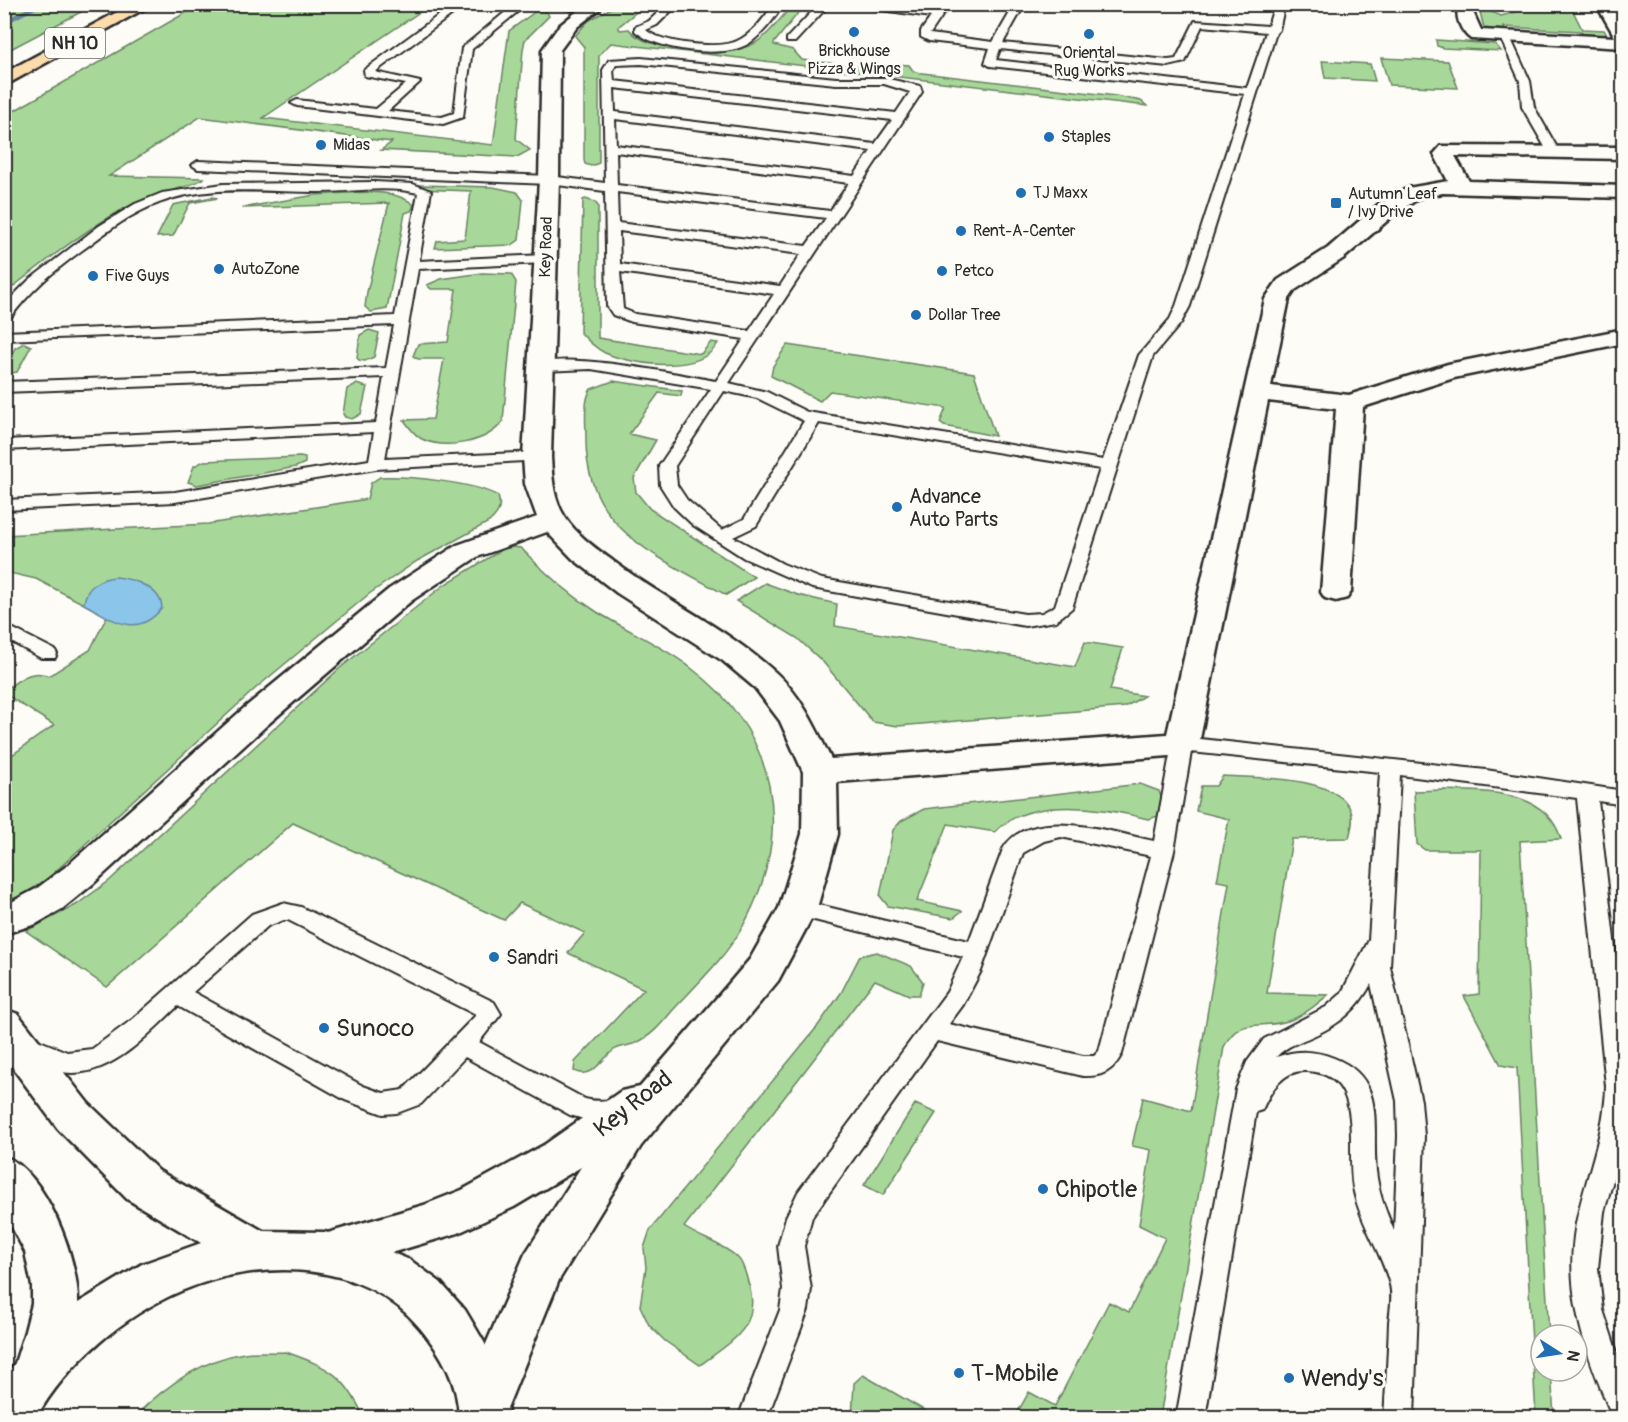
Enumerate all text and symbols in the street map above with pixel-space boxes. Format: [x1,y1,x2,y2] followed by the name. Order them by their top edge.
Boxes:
[847,25,861,39] marker: Brickhouse Pizza & Wings
[1082,27,1096,41] marker: Oriental Rug Works
[45,28,105,58] road number: NH 10
[807,41,901,79] place label: Brickhouse Pizza & Wings
[1054,43,1124,81] place label: Oriental Rug Works
[1061,127,1111,147] place label: Staples
[1042,130,1056,144] marker: Staples
[333,135,370,155] place label: Midas
[314,138,328,152] marker: Midas
[1033,183,1088,203] place label: TJ Maxx
[1348,184,1438,222] place label: Autumn Leaf / Ivy Drive
[1014,186,1028,200] marker: TJ Maxx
[1329,196,1343,210] marker: Autumn Leaf / Ivy Drive
[535,216,557,278] street label: Key Road
[973,221,1076,241] place label: Rent-A-Center
[954,224,968,238] marker: Rent-A-Center
[231,259,300,279] place label: AutoZone
[954,261,994,281] place label: Petco
[212,262,226,276] marker: AutoZone
[935,264,949,278] marker: Petco
[105,266,169,286] place label: Five Guys
[86,269,100,283] marker: Five Guys
[928,305,1001,325] place label: Dollar Tree
[909,308,923,322] marker: Dollar Tree
[909,484,998,532] place label: Advance Auto Parts
[890,500,904,514] marker: Advance Auto Parts
[506,945,558,970] place label: Sandri
[487,950,501,964] marker: Sandri
[336,1014,414,1043] place label: Sunoco
[317,1021,331,1035] marker: Sunoco
[588,1064,678,1144] street label: Key Road
[1055,1175,1137,1204] place label: Chipotle
[1036,1182,1050,1196] marker: Chipotle
[1529,1323,1589,1383] north arrow
[1562,1349,1584,1363] text: N
[971,1359,1058,1388] place label: T-Mobile
[1301,1364,1384,1393] place label: Wendy's
[952,1366,966,1380] marker: T-Mobile
[1282,1371,1296,1385] marker: Wendy's

